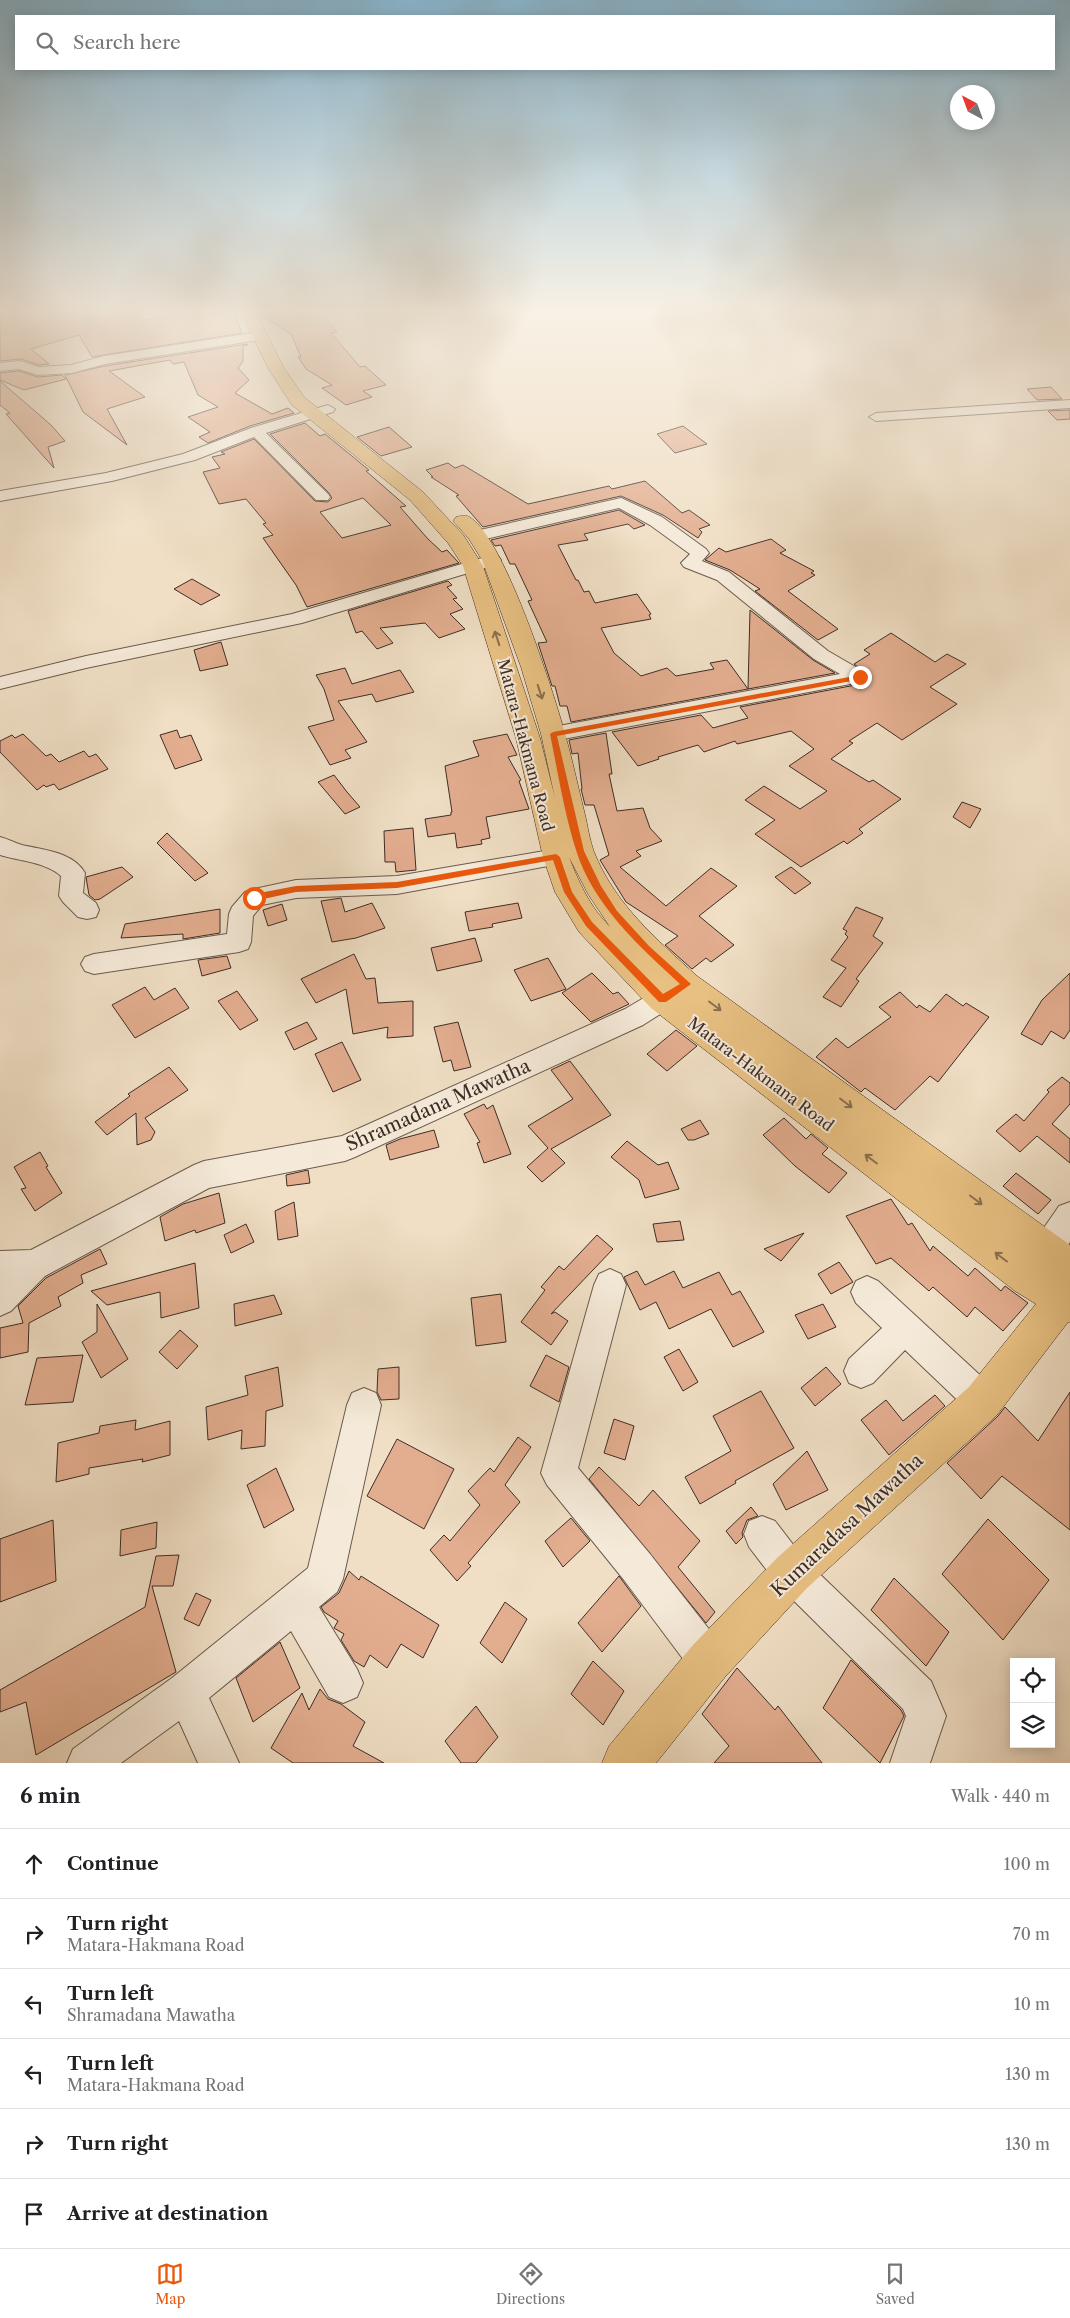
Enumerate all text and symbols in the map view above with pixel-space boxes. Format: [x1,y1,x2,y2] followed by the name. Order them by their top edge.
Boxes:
[15,15,1055,70] search box
[33,29,61,57] icon: search
[73,31,181,54] text: Search here
[950,85,995,130] north arrow
[492,631,501,646] one-way arrow
[493,657,559,834] street label: Matara-Hakmana Road
[849,666,872,689] route end
[536,684,545,700] one-way arrow
[243,887,266,910] route start
[708,1001,722,1011] one-way arrow
[684,1013,838,1136] street label: Matara-Hakmana Road
[342,1054,534,1156] street label: Shramadana Mawatha
[839,1098,853,1108] one-way arrow
[865,1153,878,1164] one-way arrow
[969,1194,983,1205] one-way arrow
[994,1252,1008,1262] one-way arrow
[766,1449,928,1601] street label: Kumaradasa Mawatha
[1010,1658,1055,1748] map controls
[1010,1658,1055,1703] button: locate
[1010,1703,1055,1748] button: layers
[20,1783,81,1808] text: 6 min
[951,1786,1050,1806] text: Walk · 440 m
[20,1850,48,1878] icon: ahead
[67,1852,159,1875] text: Continue
[1004,1854,1050,1874] text: 100 m
[67,1912,168,1935] text: Turn right
[20,1920,48,1948] icon: right
[1013,1924,1050,1944] text: 70 m
[67,1935,245,1955] text: Matara-Hakmana Road
[67,1982,154,2005] text: Turn left
[20,1990,48,2018] icon: left
[1014,1994,1050,2014] text: 10 m
[67,2005,235,2025] text: Shramadana Mawatha
[67,2052,154,2075] text: Turn left
[20,2060,48,2088] icon: left
[1005,2064,1050,2084] text: 130 m
[67,2075,245,2095] text: Matara-Hakmana Road
[20,2130,48,2158] icon: right
[67,2132,168,2155] text: Turn right
[1005,2134,1050,2154] text: 130 m
[20,2200,48,2228] icon: arrive
[67,2202,268,2225] text: Arrive at destination
[155,2260,185,2308] tab: Map
[496,2260,565,2308] tab: Directions
[876,2260,915,2308] tab: Saved

